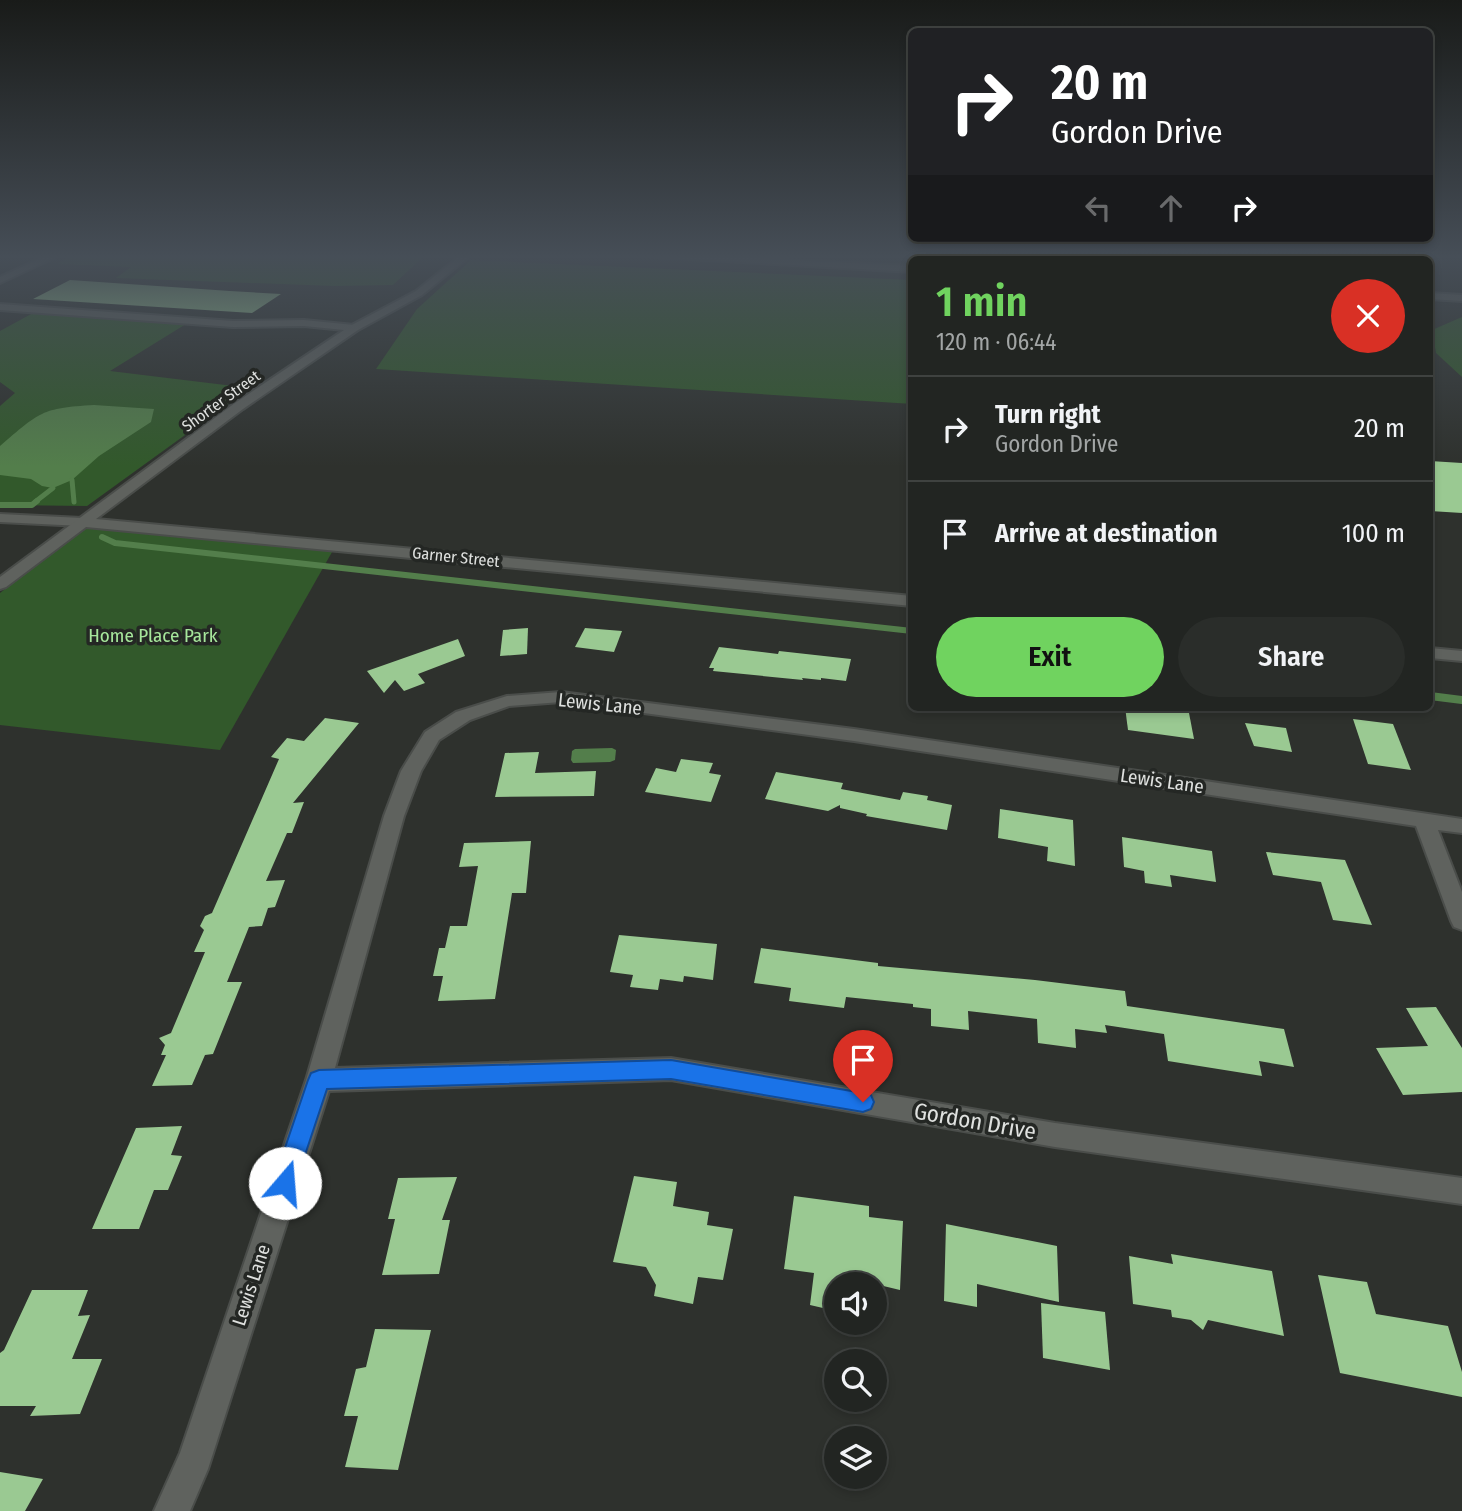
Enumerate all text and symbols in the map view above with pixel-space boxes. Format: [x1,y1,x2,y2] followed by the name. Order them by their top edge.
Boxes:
[1051,53,1148,112] text: 20 m
[936,56,1027,147] icon: right
[1051,113,1223,151] text: Gordon Drive
[1079,189,1117,227] icon: left
[1152,189,1190,227] icon: ahead
[1225,189,1263,227] icon: right
[936,277,1027,327] text: 1 min
[1331,279,1405,353] button: close
[936,328,1056,356] text: 120 m · 06:44
[178,366,264,436] street label: Shorter Street
[995,399,1101,430] text: Turn right
[936,410,974,448] icon: right
[1354,413,1405,444] text: 20 m
[995,430,1118,458] text: Gordon Drive
[936,515,974,553] icon: arrive
[995,518,1218,549] text: Arrive at destination
[1342,518,1405,549] text: 100 m
[411,543,501,571] street label: Garner Street
[936,617,1164,697] button: Exit
[1178,617,1405,697] button: Share
[88,624,218,647] park label: Home Place Park
[557,688,643,720] street label: Lewis Lane
[1119,764,1205,798] street label: Lewis Lane
[833,1030,893,1102] pin
[844,1041,882,1079] icon: arrive
[912,1097,1038,1145] street label: Gordon Drive
[248,1146,322,1220] position arrow
[227,1241,275,1329] street label: Lewis Lane
[824,1272,887,1489] map controls
[824,1272,887,1335] button: sound
[824,1349,887,1412] button: search
[824,1426,887,1489] button: layers

